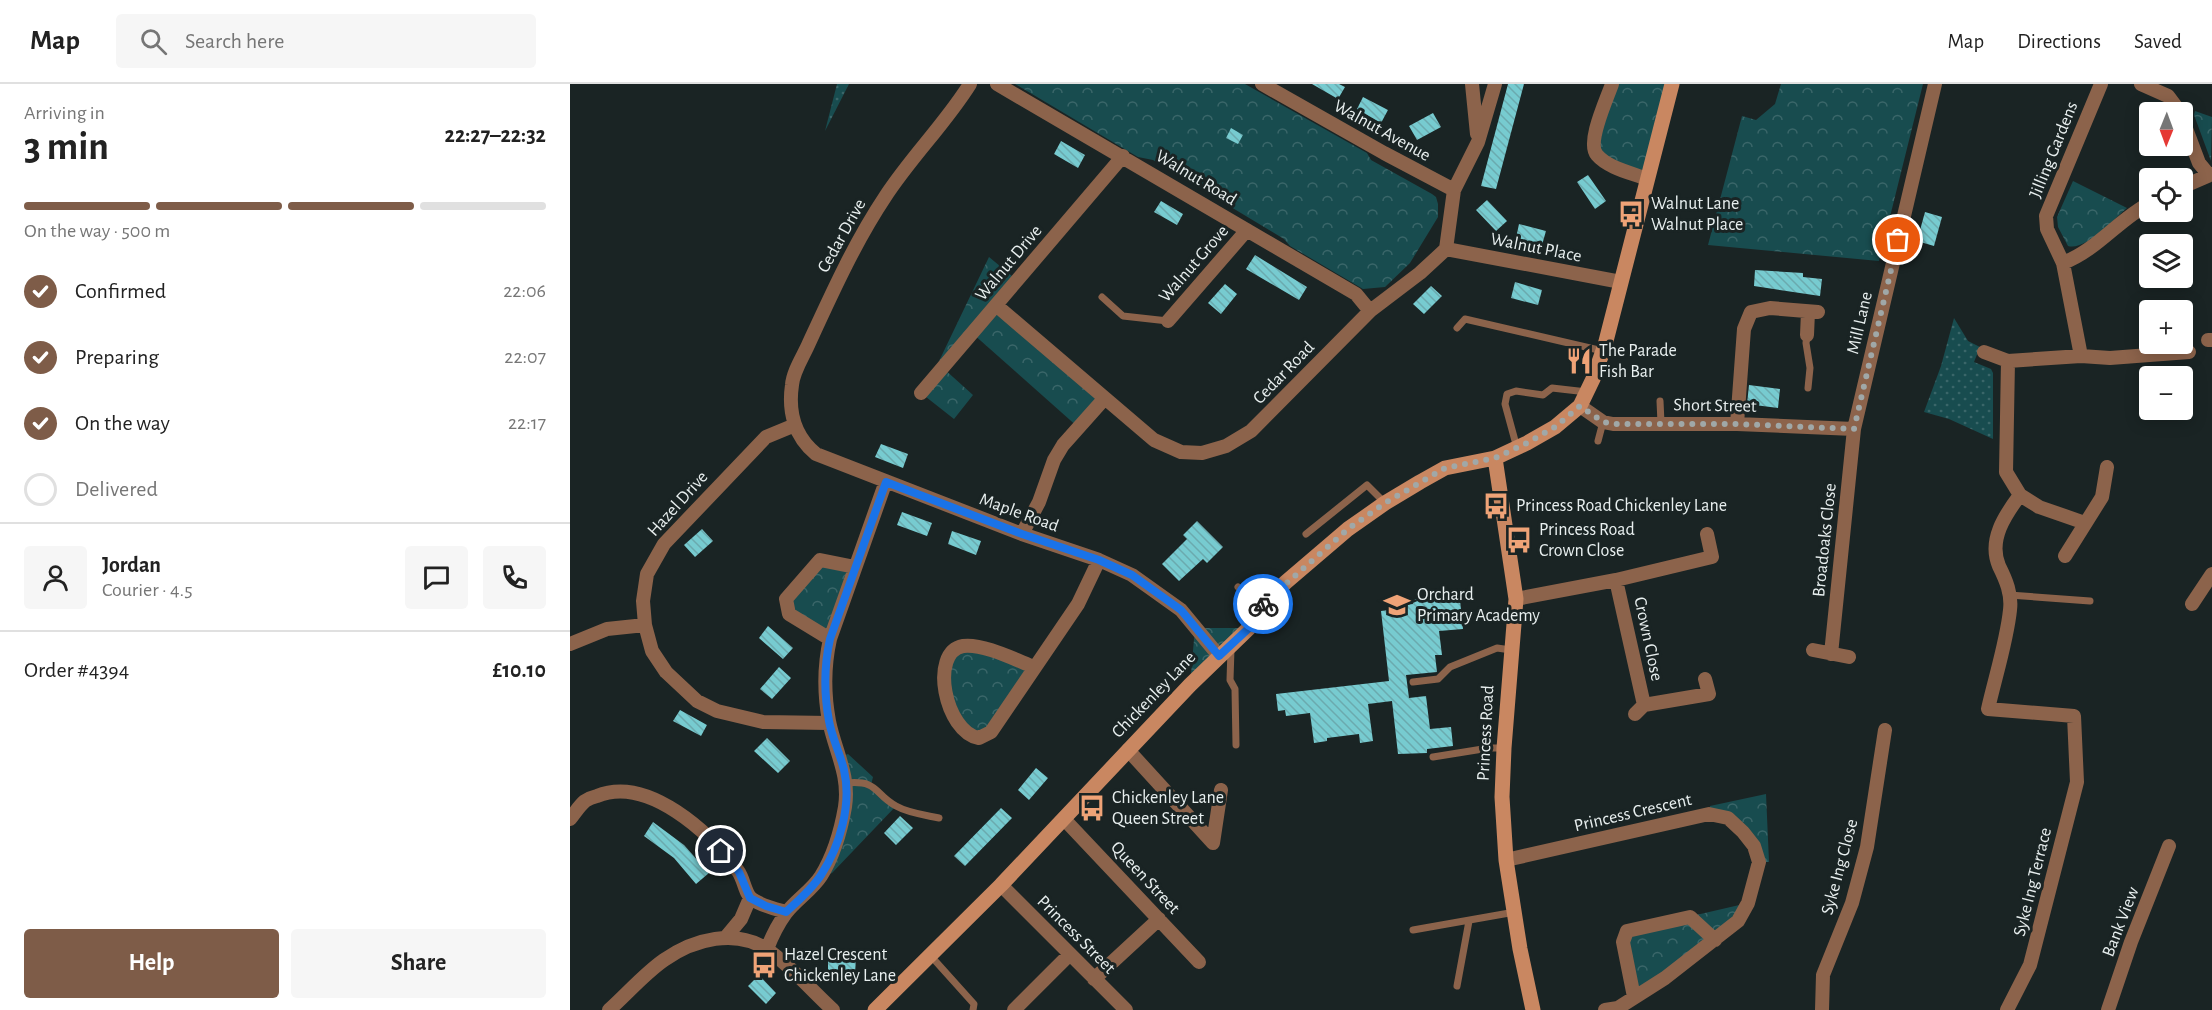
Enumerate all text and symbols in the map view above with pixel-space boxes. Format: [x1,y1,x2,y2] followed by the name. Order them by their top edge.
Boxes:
[116,14,536,68] search box
[137,25,170,58] icon: search
[30,27,80,55] text: Map
[185,30,284,52] text: Search here
[1948,31,1984,52] text: Map
[2017,31,2101,52] text: Directions
[2134,31,2182,52] text: Saved
[1331,97,1433,165] street label: Walnut Avenue
[2026,99,2082,201] street label: Jilling Gardens
[2139,102,2193,156] north arrow
[2139,102,2193,420] map controls
[24,103,105,123] text: Arriving in
[445,124,546,146] text: 22:27–22:32
[24,128,109,167] text: 3 min
[1152,147,1240,209] street label: Walnut Road
[2139,168,2193,222] button: locate
[1651,195,1743,234] place label: Walnut Lane Walnut Place
[814,196,870,276] street label: Cedar Drive
[1616,199,1646,229] bus stop icon: Walnut Lane Walnut Place
[1872,214,1923,265] pin
[24,221,170,241] text: On the way · 500 m
[972,222,1046,304] street label: Walnut Drive
[1156,222,1232,306] street label: Walnut Grove
[1881,223,1914,256] icon: bag
[1489,230,1583,266] street label: Walnut Place
[2139,234,2193,288] button: layers
[24,275,57,308] icon: check
[75,280,166,302] text: Confirmed
[503,281,546,301] text: 22:06
[1844,290,1876,356] street label: Mill Lane
[2139,300,2193,354] button: +
[1250,338,1318,408] street label: Cedar Road
[24,341,57,374] icon: check
[1599,342,1677,381] place label: The Parade Fish Bar
[75,346,159,368] text: Preparing
[1564,346,1594,376] restaurant icon: The Parade Fish Bar
[504,347,546,367] text: 22:07
[2139,366,2193,420] button: −
[1673,396,1757,416] street label: Short Street
[24,407,57,440] icon: check
[75,412,170,434] text: On the way
[508,413,546,433] text: 22:17
[644,468,712,540] street label: Hazel Drive
[75,478,158,500] text: Delivered
[1810,482,1840,598] street label: Broadoaks Close
[977,490,1061,536] street label: Maple Road
[1481,491,1511,521] bus stop icon: Princess Road Chickenley Lane
[1516,497,1727,515] place label: Princess Road Chickenley Lane
[1539,521,1635,560] place label: Princess Road Crown Close
[1504,525,1534,555] bus stop icon: Princess Road Crown Close
[24,546,87,609] button: person
[405,546,468,609] button: chat
[483,546,546,609] button: phone
[102,554,161,576] text: Jordan
[1233,574,1293,634] courier
[102,580,193,600] text: Courier · 4.5
[1417,586,1540,625] place label: Orchard Primary Academy
[1247,588,1280,621] icon: bike
[1382,590,1412,620] school or university icon: Orchard Primary Academy
[1630,595,1666,683] street label: Crown Close
[1109,648,1199,742] street label: Chickenley Lane
[24,659,129,681] text: Order #4394
[492,659,546,681] text: £10.10
[1475,685,1497,781] street label: Princess Road
[1112,789,1224,828] place label: Chickenley Lane Queen Street
[1572,791,1694,835] street label: Princess Crescent
[1077,793,1107,823] bus stop icon: Chickenley Lane Queen Street
[1819,817,1861,917] street label: Syke Ing Close
[695,825,746,876] pin
[2011,826,2055,938] street label: Syke Ing Terrace
[704,834,737,867] icon: home
[1107,838,1183,918] street label: Queen Street
[2099,885,2143,959] street label: Bank View
[1033,892,1119,978] street label: Princess Street
[24,929,279,998] button: Help
[291,929,546,998] button: Share
[784,946,896,985] place label: Hazel Crescent Chickenley Lane
[749,950,779,980] bus stop icon: Hazel Crescent Chickenley Lane

